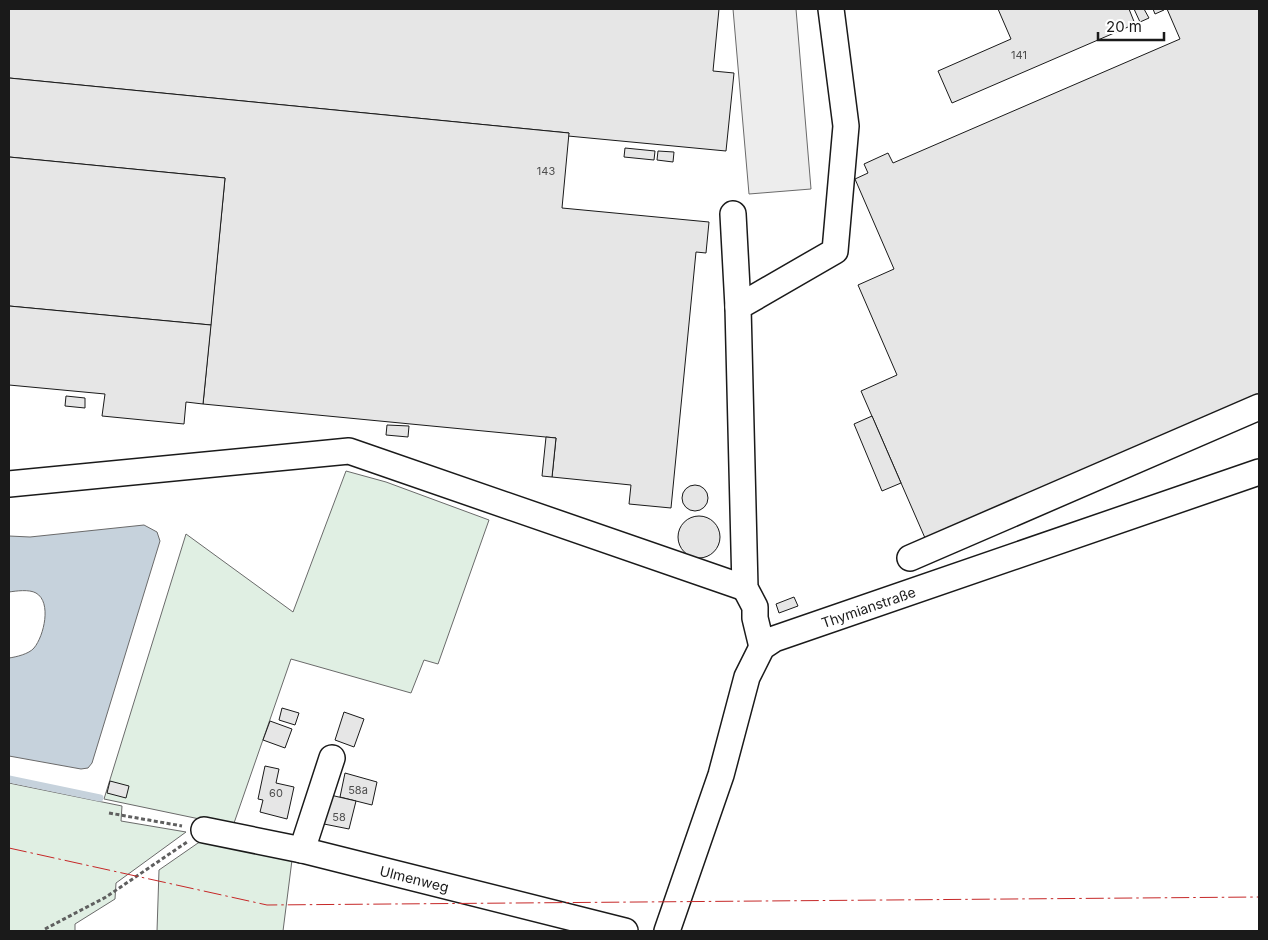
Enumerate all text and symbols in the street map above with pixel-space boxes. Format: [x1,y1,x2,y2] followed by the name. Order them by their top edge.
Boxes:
[1098,10,1164,42] scale bar
[1106,17,1142,36] text: 20 m
[1011,48,1027,62] house number: 141
[537,164,555,178] house number: 143
[819,582,918,631] street label: Thymianstraße
[348,783,368,797] house number: 58a
[269,786,283,800] house number: 60
[332,810,346,824] house number: 58
[378,861,451,895] street label: Ulmenweg

